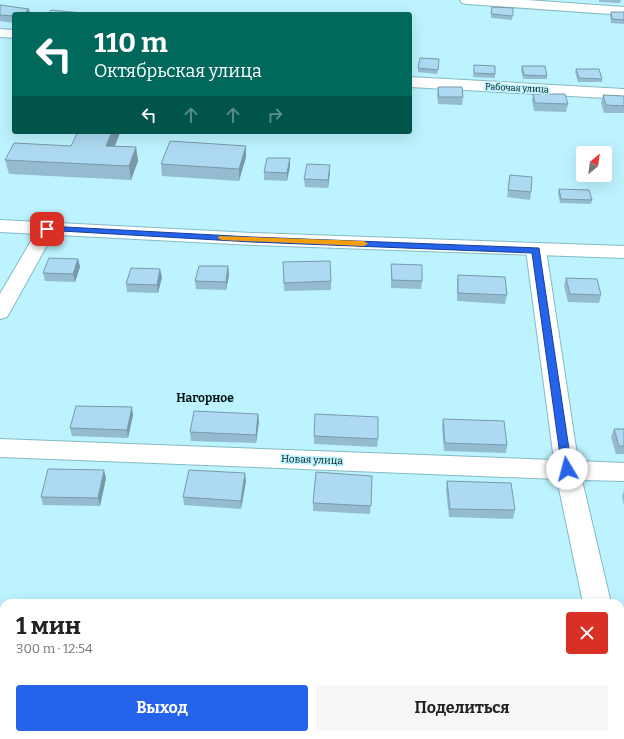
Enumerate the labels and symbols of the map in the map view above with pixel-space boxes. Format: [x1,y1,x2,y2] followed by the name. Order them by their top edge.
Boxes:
[485,81,549,95] street label: Рабочая улица
[576,146,612,182] north arrow
[30,212,64,246] pin
[176,391,234,405] district label: Нагорное
[546,448,588,490] position arrow
[281,453,344,467] street label: Новая улица

